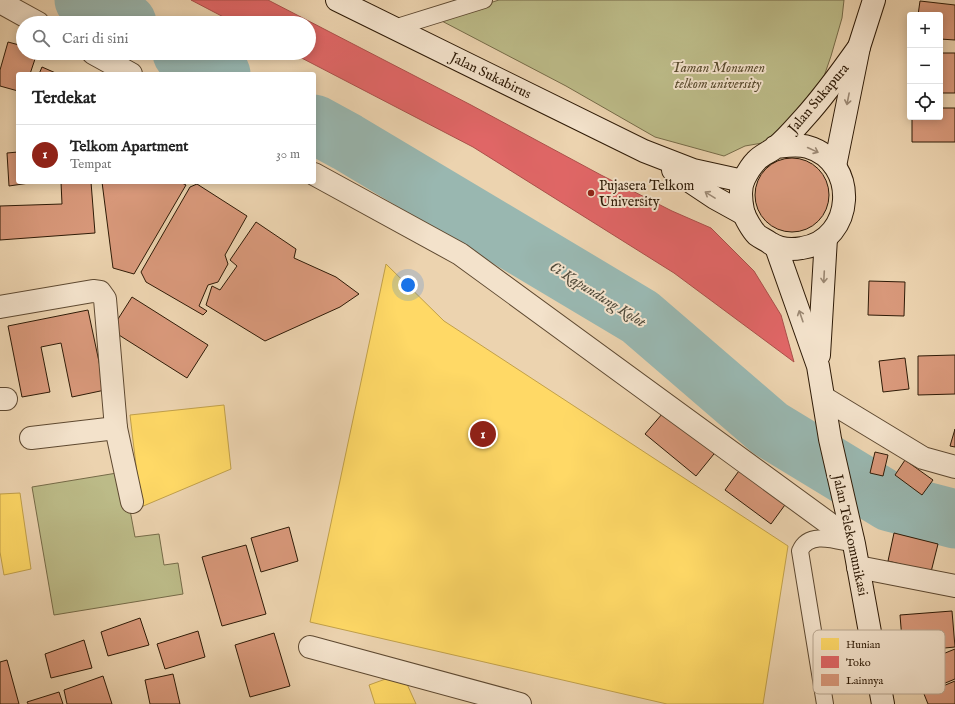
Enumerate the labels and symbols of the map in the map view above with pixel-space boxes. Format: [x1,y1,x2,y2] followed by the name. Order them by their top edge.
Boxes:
[445,48,534,103] street label: Jalan Sukabirus
[671,59,765,93] park label: Taman Monumen telkom university
[783,59,854,139] street label: Jalan Sukapura
[844,93,852,106] one-way arrow
[807,147,819,154] one-way arrow
[599,177,694,211] place label: Pujasera Telkom University
[586,188,596,198] marker: Pujasera Telkom University
[704,190,716,198] one-way arrow
[546,257,650,333] water label: Ci Kapundung Kolot
[820,270,827,283] one-way arrow
[398,275,418,295] your location
[797,309,804,322] one-way arrow
[470,419,496,449] pin: 1
[828,471,872,598] street label: Jalan Telekomunikasi
[813,630,945,694] legend
[846,638,881,652] text: Hunian
[846,656,871,670] text: Toko
[846,674,883,688] text: Lainnya

